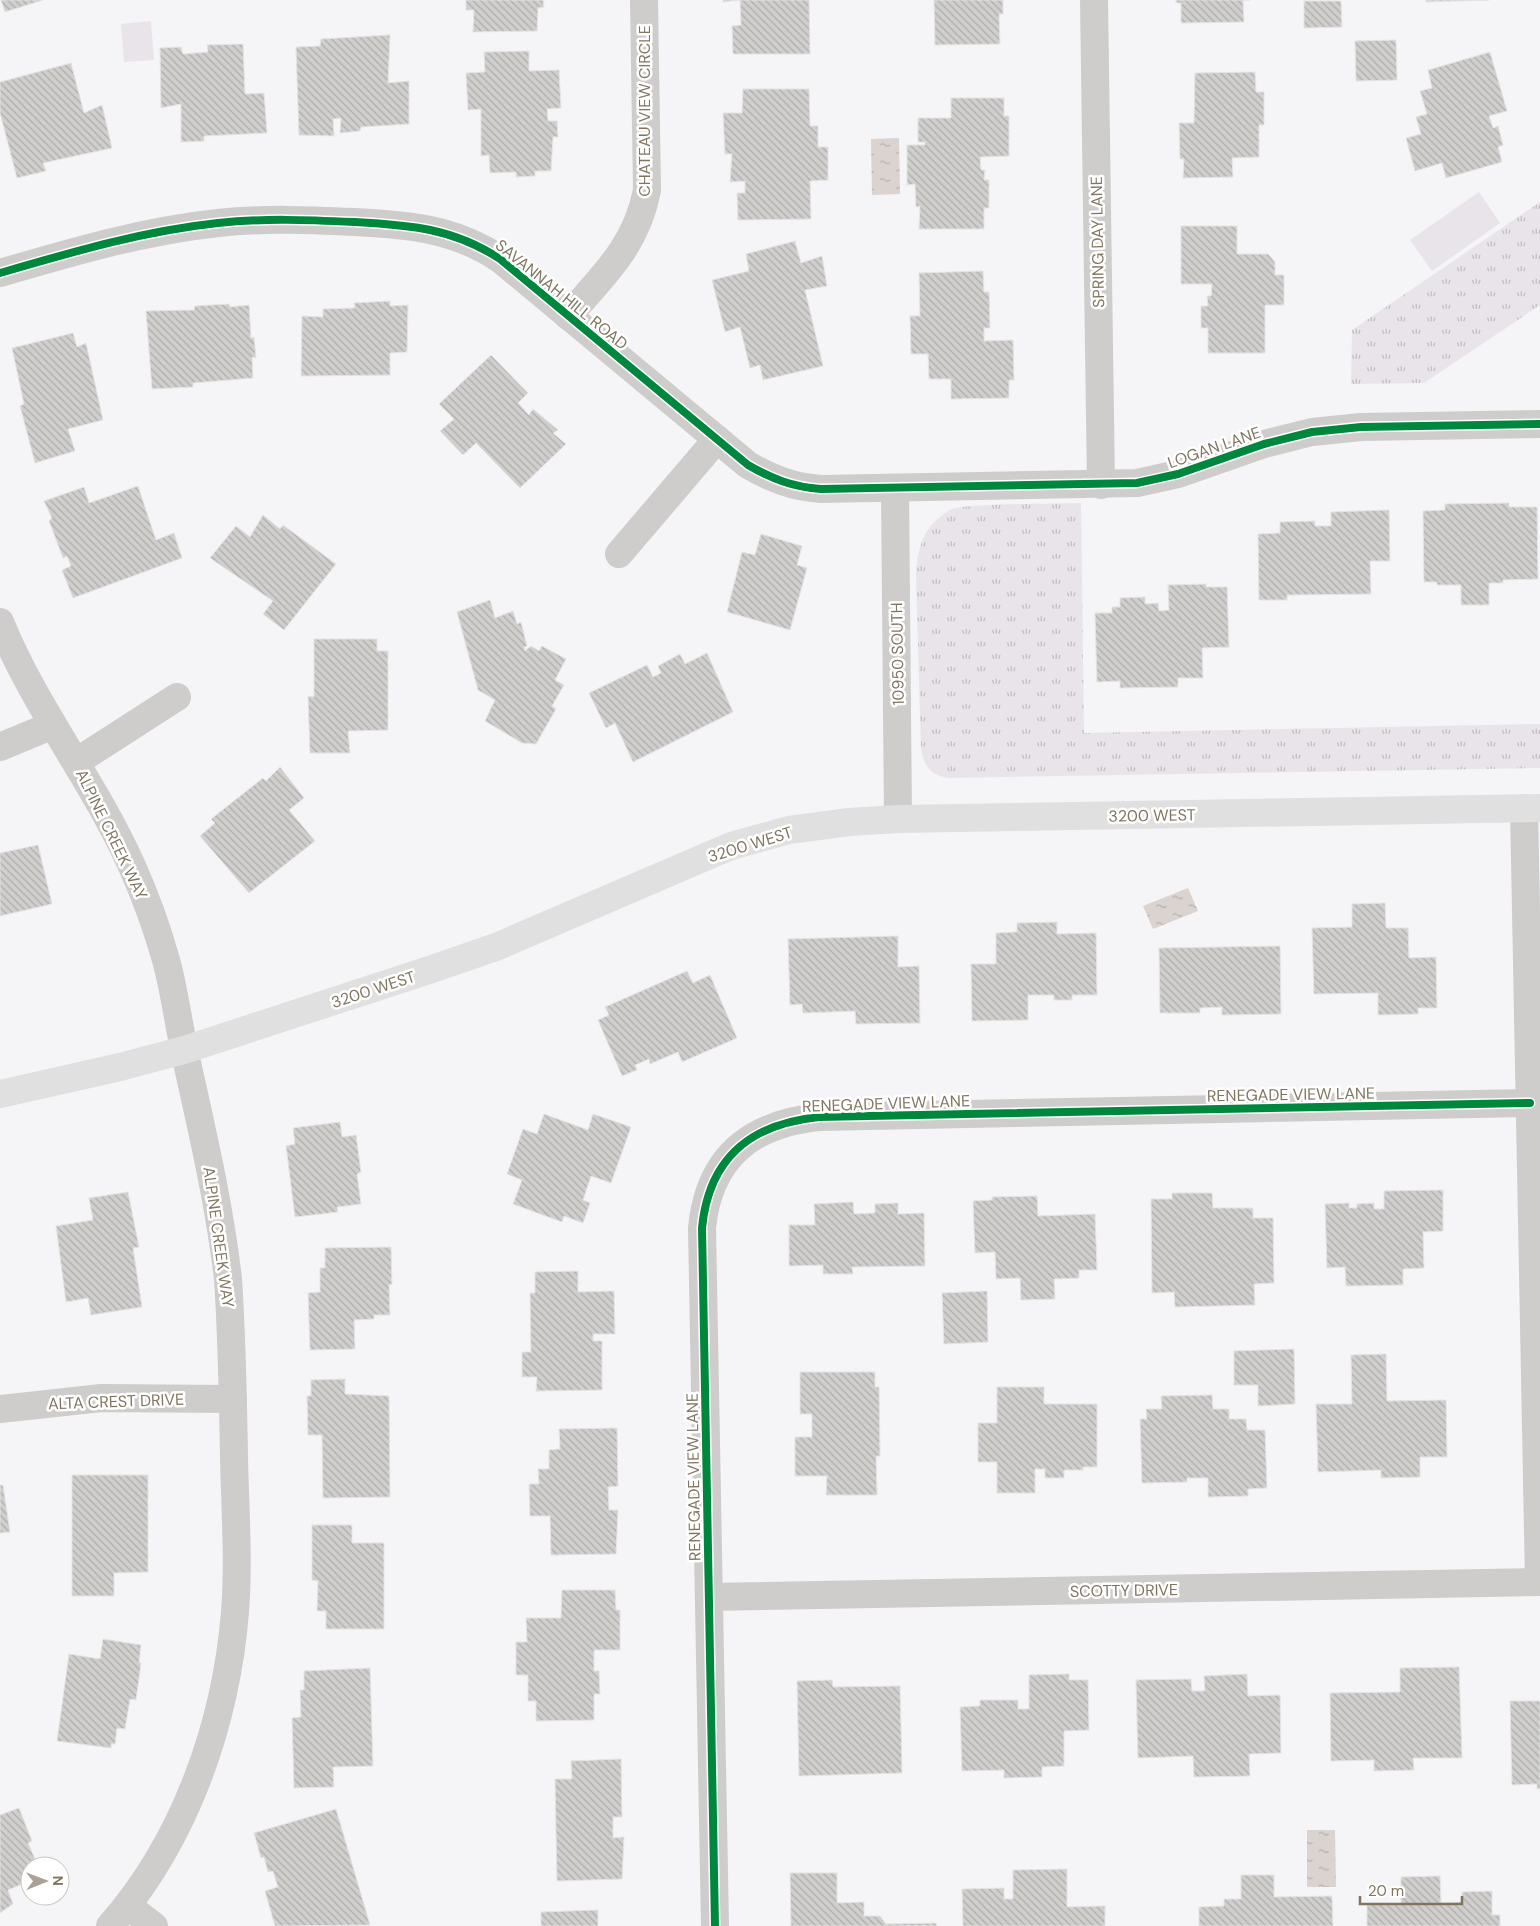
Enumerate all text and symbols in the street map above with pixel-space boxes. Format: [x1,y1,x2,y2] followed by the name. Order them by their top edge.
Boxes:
[634,25,655,197] street label: CHATEAU VIEW CIRCLE
[1086,176,1109,308] street label: SPRING DAY LANE
[491,234,632,354] street label: SAVANNAH HILL ROAD
[1165,422,1263,473] street label: LOGAN LANE
[886,602,909,706] street label: 10950 SOUTH
[71,766,152,903] street label: ALPINE CREEK WAY
[1108,804,1196,827] street label: 3200 WEST
[705,822,795,867] street label: 3200 WEST
[328,966,418,1013] street label: 3200 WEST
[1207,1083,1375,1106] street label: RENEGADE VIEW LANE
[802,1090,970,1117] street label: RENEGADE VIEW LANE
[198,1165,239,1309] street label: ALPINE CREEK WAY
[48,1389,184,1414] street label: ALTA CREST DRIVE
[682,1393,705,1561] street label: RENEGADE VIEW LANE
[1070,1579,1178,1602] street label: SCOTTY DRIVE
[20,1856,70,1906] north arrow
[1360,1874,1462,1906] scale bar
[49,1876,67,1886] text: N
[1368,1881,1404,1901] text: 20 m

